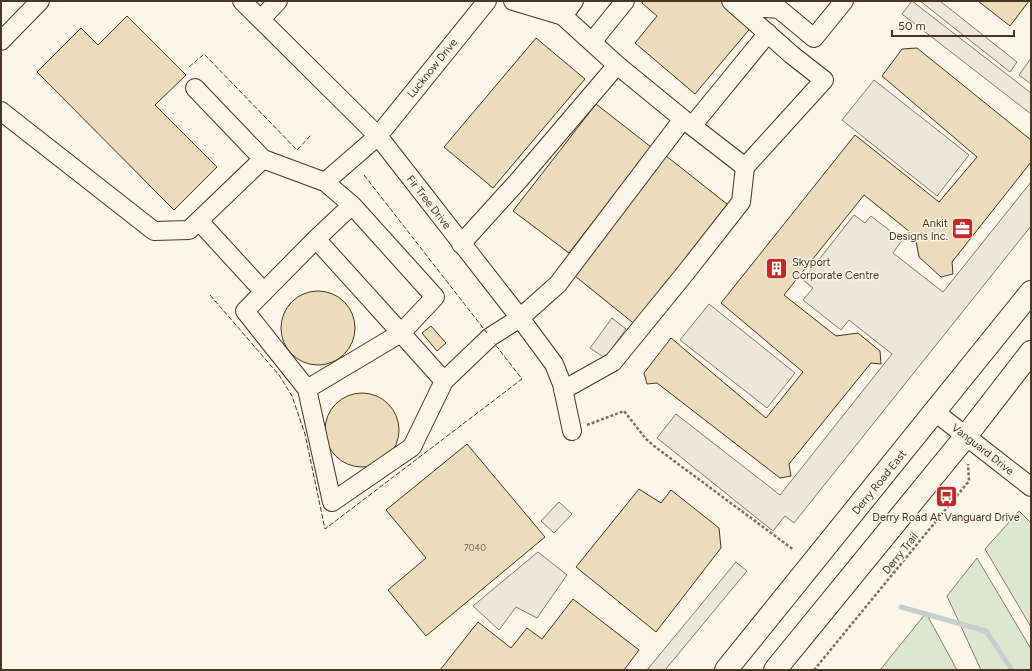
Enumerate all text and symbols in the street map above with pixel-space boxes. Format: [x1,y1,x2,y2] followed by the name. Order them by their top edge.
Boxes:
[892,12,1014,38] scale bar
[898,19,926,33] text: 50 m
[405,36,460,100] street label: Lucknow Drive
[404,173,454,232] street label: Fir Tree Drive
[950,216,976,242] office icon: Ankit Designs Inc.
[889,217,948,243] place label: Ankit Designs Inc.
[764,255,790,281] building icon: Skyport Corporate Centre
[792,256,879,282] place label: Skyport Corporate Centre
[949,421,1016,478] street label: Vanguard Drive
[849,448,909,517] street label: Derry Road East
[933,484,959,510] bus stop icon: Derry Road At Vanguard Drive
[872,511,1020,524] place label: Derry Road At Vanguard Drive
[880,530,921,577] street label: Derry Trail
[464,542,486,553] house number: 7040

